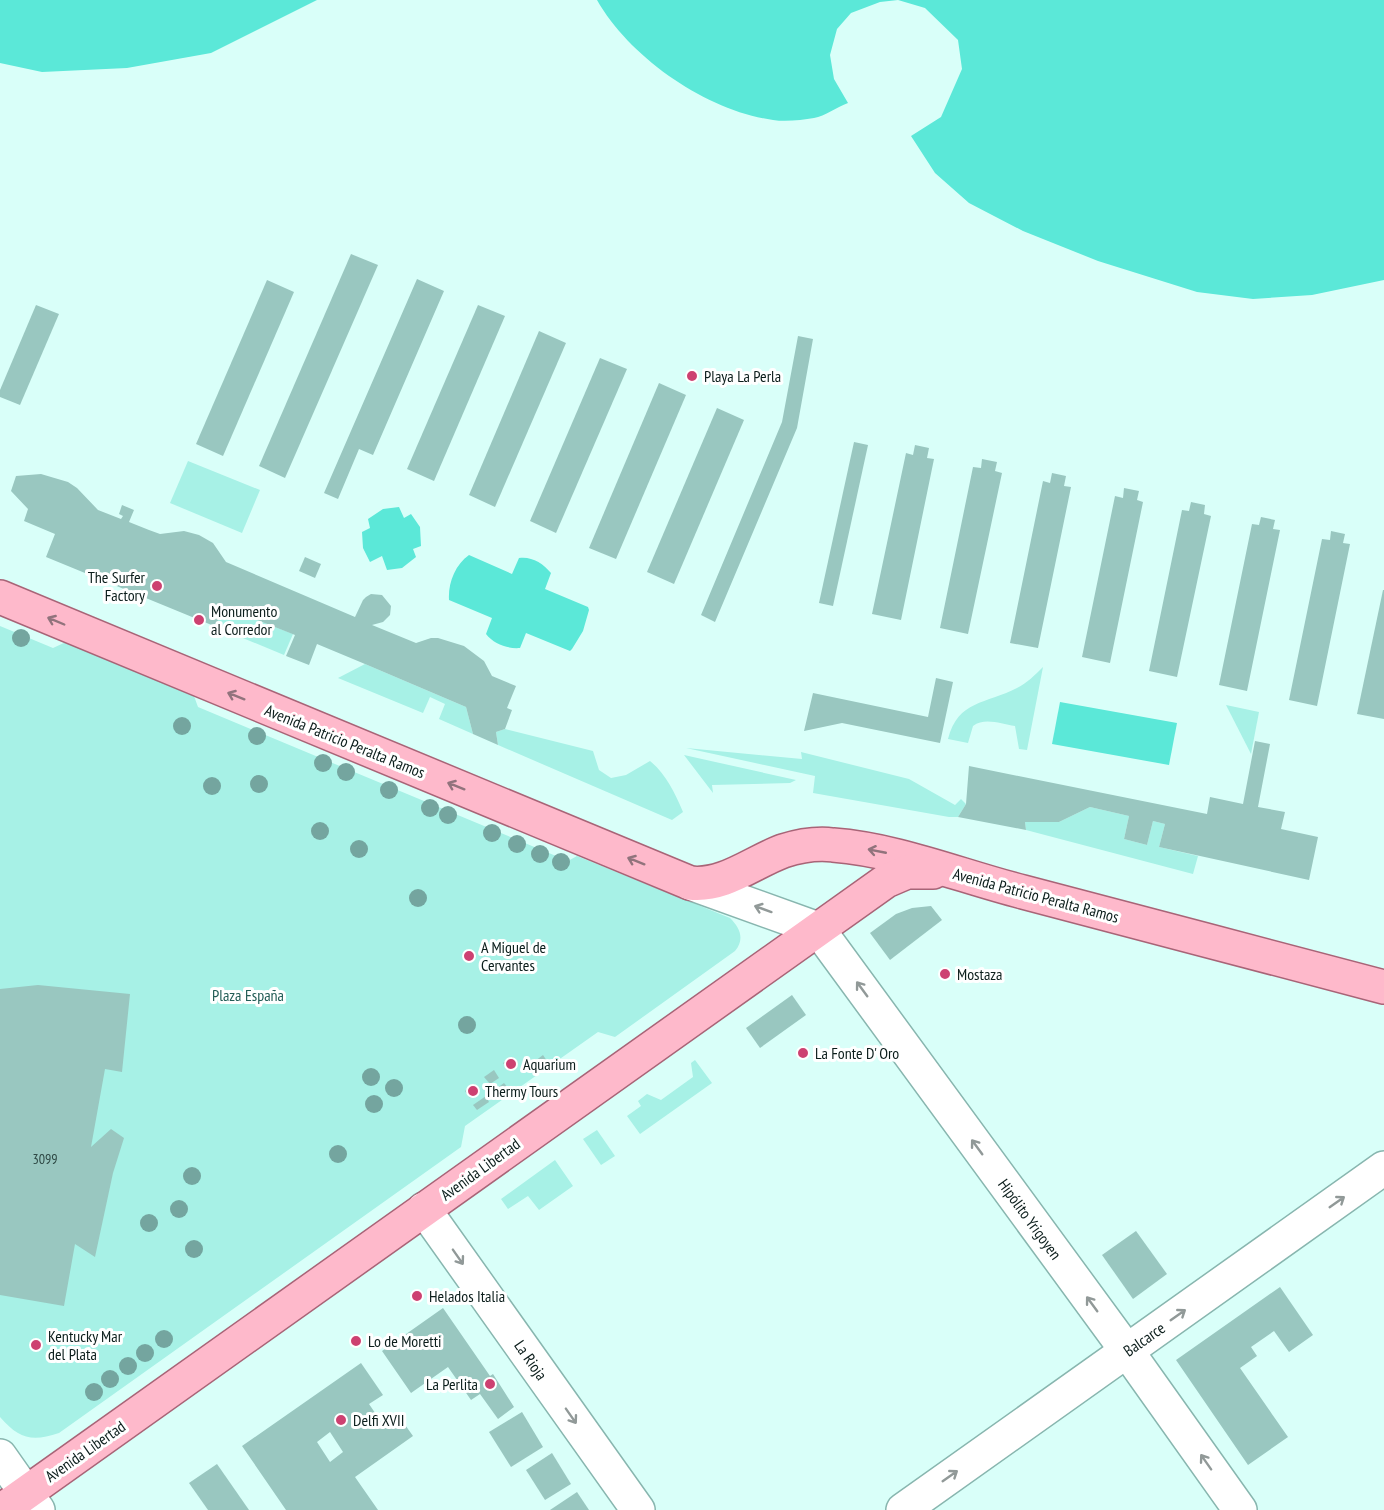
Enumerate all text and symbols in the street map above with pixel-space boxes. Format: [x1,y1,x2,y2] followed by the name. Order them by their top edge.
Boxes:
[704,366,781,386] place label: Playa La Perla
[685,369,699,383] marker: Playa La Perla
[88,567,146,605] place label: The Surfer Factory
[150,579,164,593] marker: The Surfer Factory
[211,601,277,639] place label: Monumento al Corredor
[192,613,206,627] marker: Monumento al Corredor
[48,615,66,626] one-way arrow
[228,690,246,701] one-way arrow
[262,700,428,782] street label: Avenida Patricio Peralta Ramos
[447,780,465,791] one-way arrow
[868,845,887,856] one-way arrow
[627,855,646,866] one-way arrow
[951,863,1121,927] street label: Avenida Patricio Peralta Ramos
[754,903,773,914] one-way arrow
[481,937,546,975] place label: A Miguel de Cervantes
[462,949,476,963] marker: A Miguel de Cervantes
[957,964,1002,984] place label: Mostaza
[938,967,952,981] marker: Mostaza
[855,982,868,998] one-way arrow
[212,985,284,1005] park label: Plaza España
[815,1043,899,1063] place label: La Fonte D' Oro
[796,1046,810,1060] marker: La Fonte D' Oro
[523,1054,576,1074] place label: Aquarium
[504,1057,518,1071] marker: Aquarium
[485,1081,558,1101] place label: Thermy Tours
[466,1084,480,1098] marker: Thermy Tours
[436,1133,524,1205] street label: Avenida Libertad
[971,1139,983,1155] one-way arrow
[32,1150,58,1168] house number: 3099
[994,1175,1066,1263] street label: Hipólito Yrigoyen
[1328,1196,1344,1208] one-way arrow
[452,1248,464,1265] one-way arrow
[429,1286,505,1306] place label: Helados Italia
[410,1289,424,1303] marker: Helados Italia
[1086,1296,1099,1312] one-way arrow
[1169,1309,1185,1321] one-way arrow
[1119,1318,1169,1360] street label: Balcarce
[48,1326,123,1364] place label: Kentucky Mar del Plata
[368,1331,442,1351] place label: Lo de Moretti
[349,1334,363,1348] marker: Lo de Moretti
[510,1336,552,1384] street label: La Rioja
[29,1338,43,1352] marker: Kentucky Mar del Plata
[426,1374,478,1394] place label: La Perlita
[483,1377,497,1391] marker: La Perlita
[565,1407,577,1424] one-way arrow
[353,1410,404,1430] place label: Delfi XVII
[334,1413,348,1427] marker: Delfi XVII
[41,1416,129,1486] street label: Avenida Libertad
[1200,1455,1212,1471] one-way arrow
[942,1470,958,1482] one-way arrow

